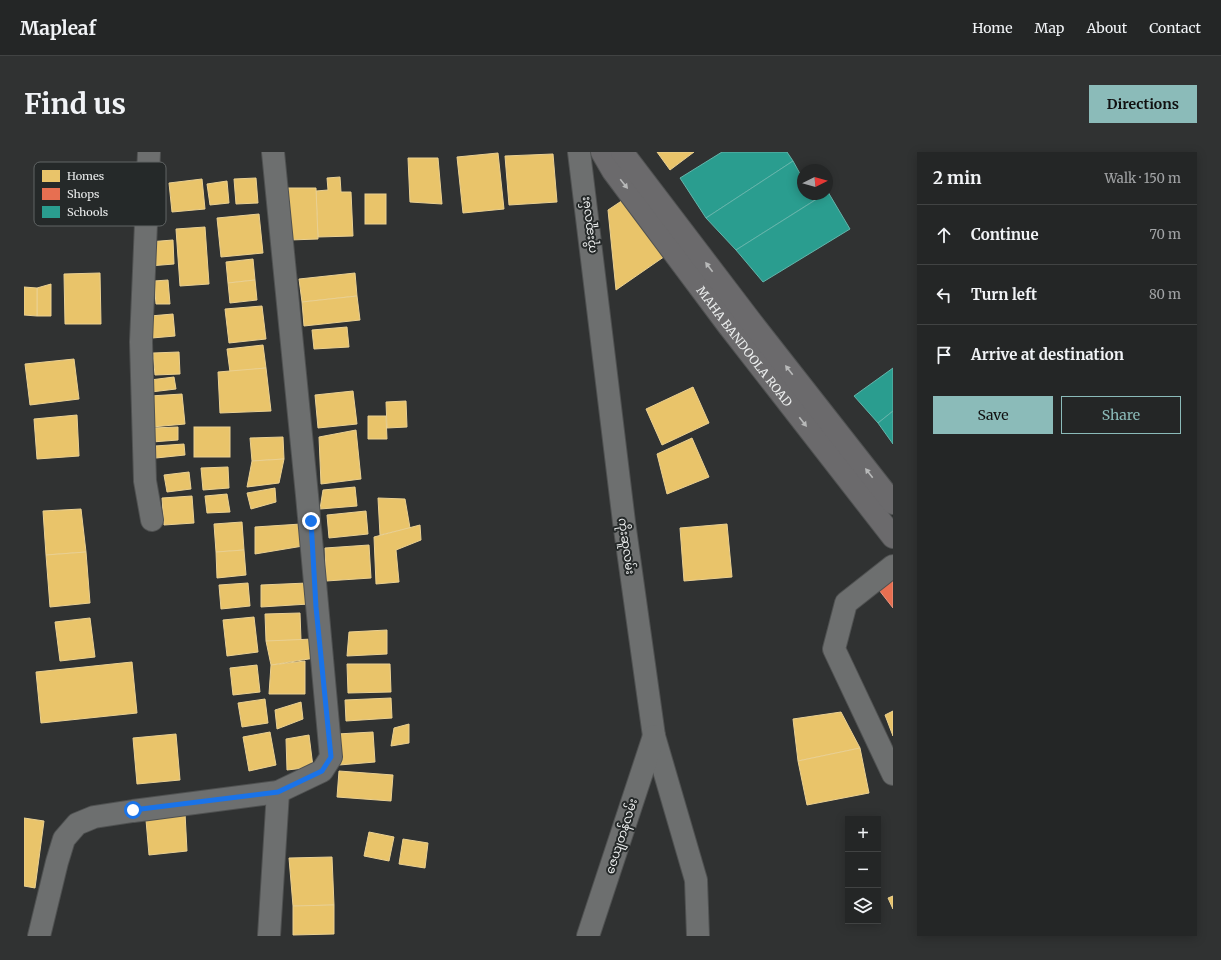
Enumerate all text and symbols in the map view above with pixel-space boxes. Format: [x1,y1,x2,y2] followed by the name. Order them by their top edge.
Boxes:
[20,16,96,40] text: Mapleaf
[972,19,1013,37] text: Home
[1035,19,1064,37] text: Map
[1086,19,1127,37] text: About
[1149,19,1201,37] text: Contact
[1089,85,1197,123] button: Directions
[24,86,126,122] text: Find us
[34,162,166,226] legend
[797,164,833,200] north arrow
[933,167,981,189] text: 2 min
[67,169,104,183] text: Homes
[1104,170,1181,187] text: Walk · 150 m
[619,179,628,190] one-way arrow
[67,187,99,201] text: Shops
[576,195,602,254] street label: ကိုးဆူလမ်း
[67,205,108,219] text: Schools
[933,224,955,246] icon: ahead
[971,225,1039,244] text: Continue
[1150,226,1181,243] text: 70 m
[705,262,714,273] one-way arrow
[694,283,796,409] street label: MAHA BANDOOLA ROAD
[933,284,955,306] icon: left
[971,285,1037,304] text: Turn left
[1149,286,1181,303] text: 80 m
[933,344,955,366] icon: arrive
[971,345,1124,364] text: Arrive at destination
[784,365,793,376] one-way arrow
[933,396,1053,434] button: Save
[1061,396,1181,434] button: Share
[799,416,807,427] one-way arrow
[865,467,873,478] one-way arrow
[302,512,320,530] route end
[613,517,639,576] street label: ကိုးဆူလမ်း
[601,796,643,876] street label: ဇေယျတန်လမ်း
[124,801,142,819] route start
[845,816,881,924] map controls
[845,816,881,852] button: +
[845,852,881,888] button: −
[845,888,881,924] button: layers

